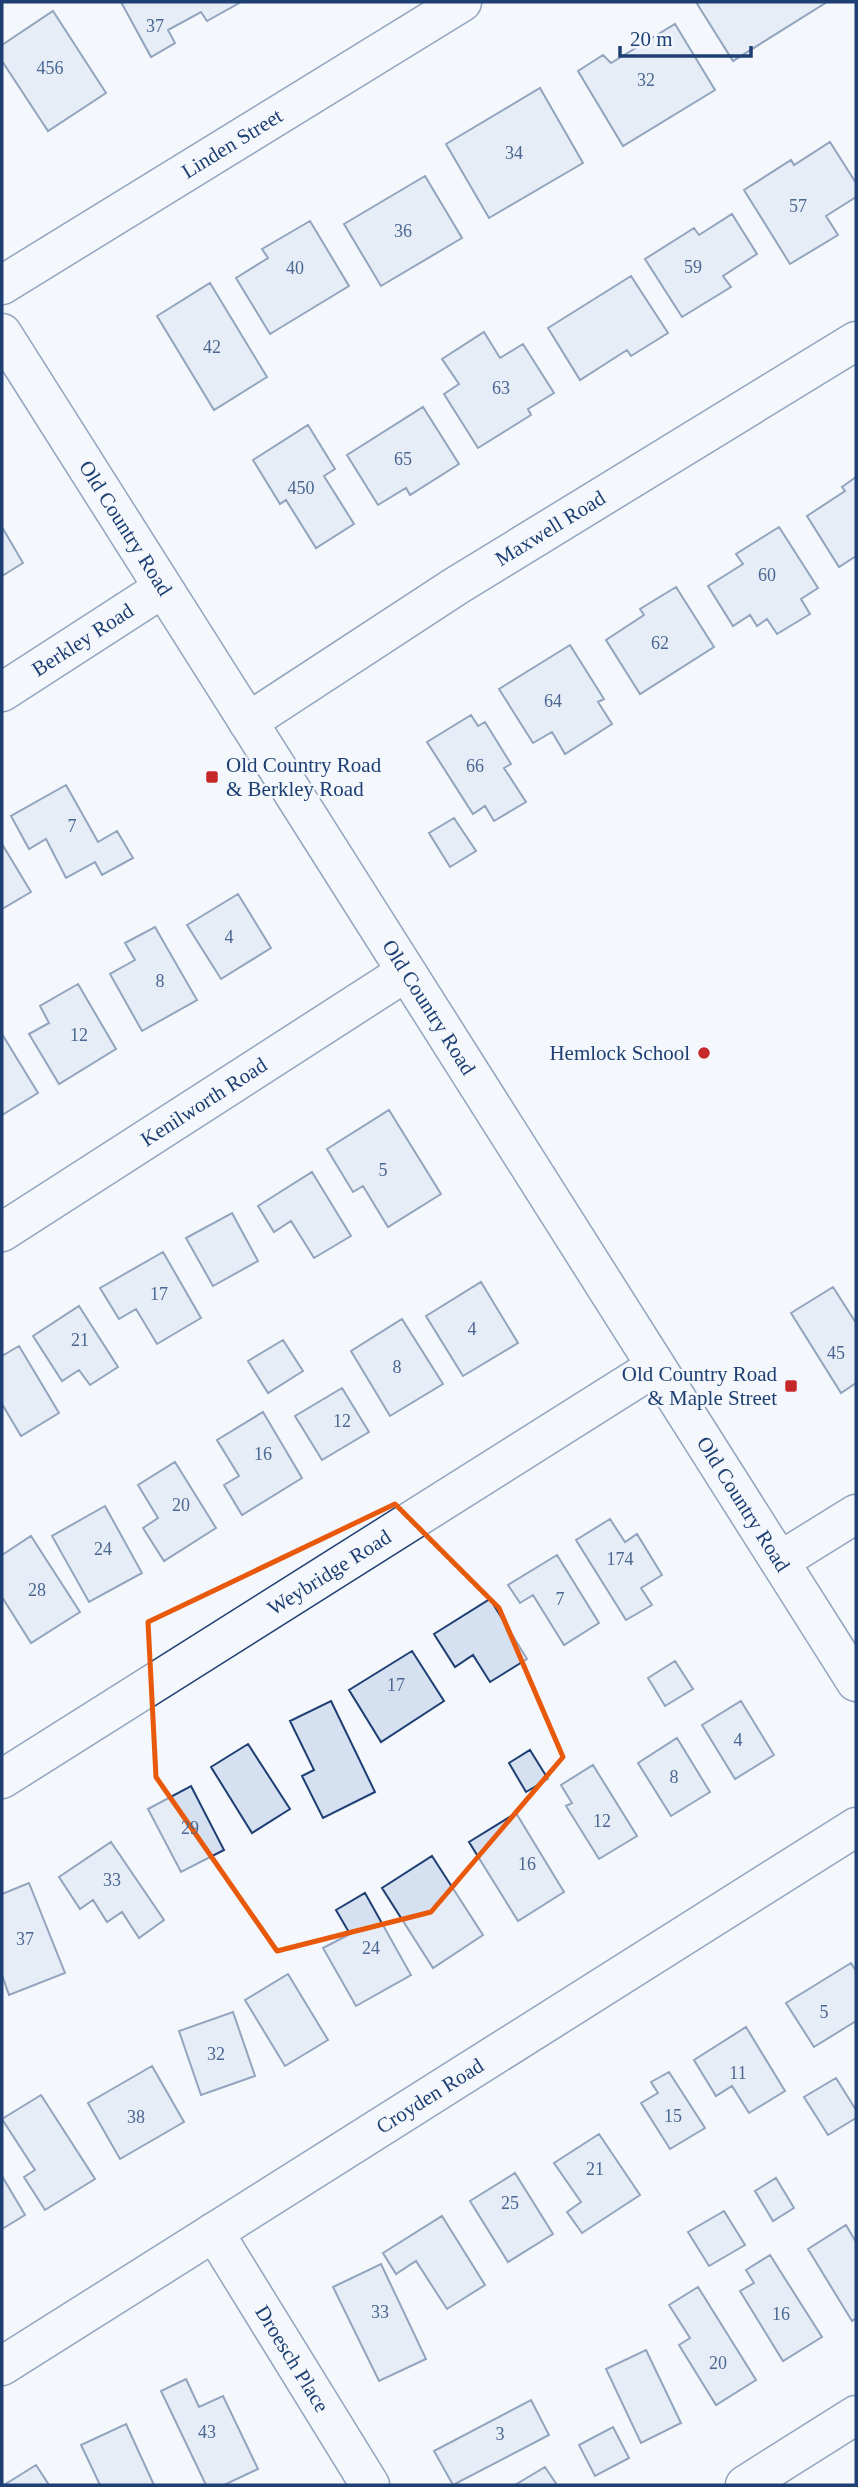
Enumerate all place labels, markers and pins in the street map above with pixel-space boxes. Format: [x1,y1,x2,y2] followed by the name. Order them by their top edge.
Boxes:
[226,753,382,801] place label: Old Country Road & Berkley Road
[204,769,220,785] marker: Old Country Road & Berkley Road
[549,1041,690,1065] place label: Hemlock School
[696,1045,712,1061] marker: Hemlock School
[622,1362,777,1410] place label: Old Country Road & Maple Street
[783,1378,799,1394] marker: Old Country Road & Maple Street

